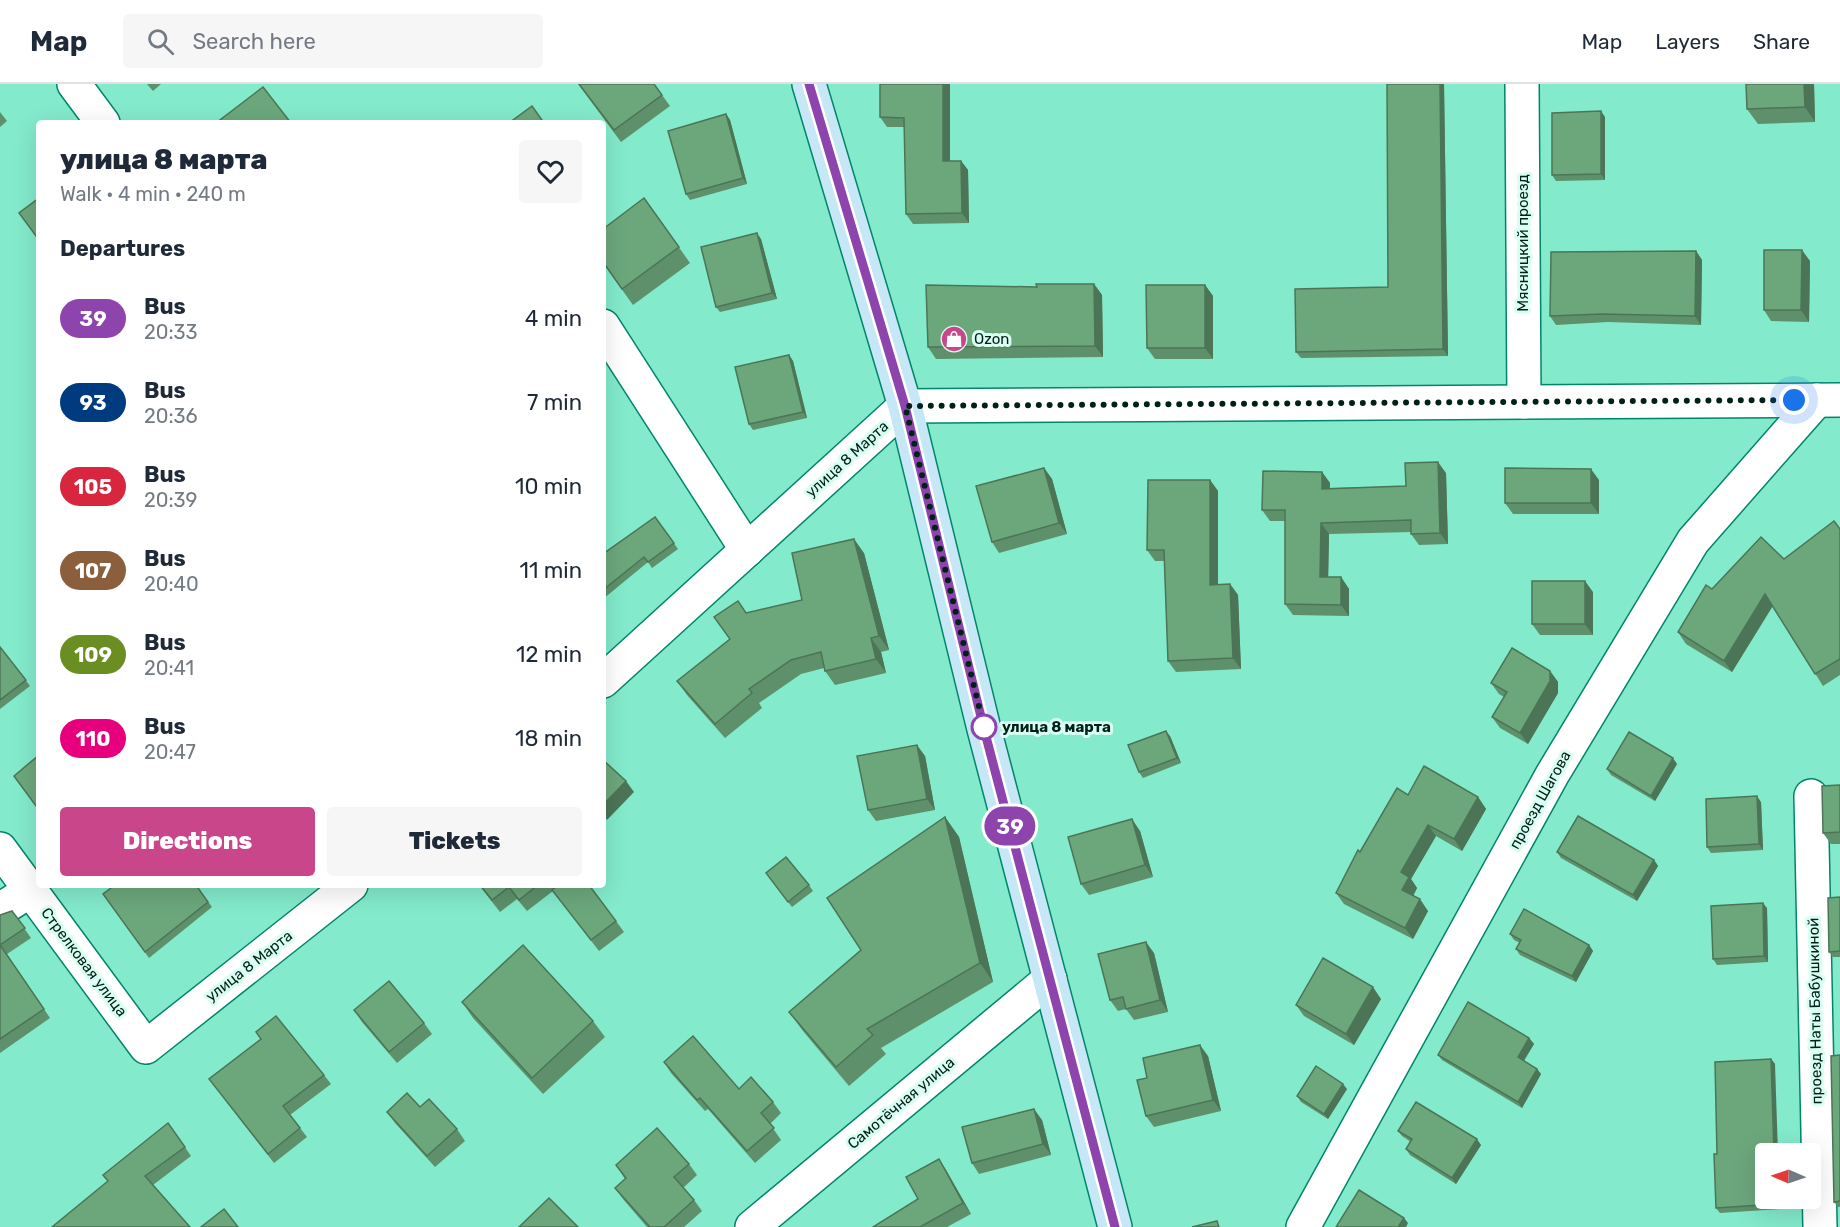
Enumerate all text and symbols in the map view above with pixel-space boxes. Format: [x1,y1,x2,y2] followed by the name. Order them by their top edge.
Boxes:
[123,14,543,68] search box
[30,25,87,58] text: Map
[144,25,177,58] icon: search
[192,28,316,55] text: Search here
[1581,29,1622,54] text: Map
[1655,29,1720,54] text: Layers
[1753,29,1810,54] text: Share
[519,140,582,203] button: heart
[60,143,267,176] text: улица 8 марта
[1514,174,1532,312] street label: Мясницкий проезд
[60,182,246,206] text: Walk · 4 min · 240 m
[60,235,185,262] text: Departures
[144,293,186,320] text: Bus
[525,305,582,332] text: 4 min
[79,306,107,331] text: 39
[144,320,198,344] text: 20:33
[939,324,969,354] shop icon: Ozon
[974,330,1009,348] place label: Ozon
[144,377,186,404] text: Bus
[1779,385,1809,415] your location
[527,389,582,416] text: 7 min
[79,390,107,415] text: 93
[144,404,198,428] text: 20:36
[802,417,892,501] street label: улица 8 Марта
[144,461,186,488] text: Bus
[515,473,582,500] text: 10 min
[74,474,112,499] text: 105
[144,488,197,512] text: 20:39
[144,545,186,572] text: Bus
[520,557,582,584] text: 11 min
[75,558,111,583] text: 107
[144,572,199,596] text: 20:40
[144,629,186,656] text: Bus
[516,641,582,668] text: 12 min
[74,642,112,667] text: 109
[144,656,194,680] text: 20:41
[144,713,186,740] text: Bus
[971,714,997,740] marker: улица 8 марта
[1002,718,1111,736] place label: улица 8 марта
[515,725,582,752] text: 18 min
[75,726,111,751] text: 110
[144,740,196,764] text: 20:47
[1506,748,1574,852] street label: проезд Шагова
[983,806,1037,846] line badge: 39
[60,807,315,876] button: Directions
[327,807,582,876] button: Tickets
[996,814,1024,839] text: 39
[37,904,131,1020] street label: Стрелковая улица
[1804,917,1826,1105] street label: проезд Наты Бабушкиной
[202,927,296,1005] street label: улица 8 Марта
[844,1053,958,1153] street label: Самотёчная улица
[1755,1143,1821,1209] north arrow
[1755,1143,1821,1209] map controls

